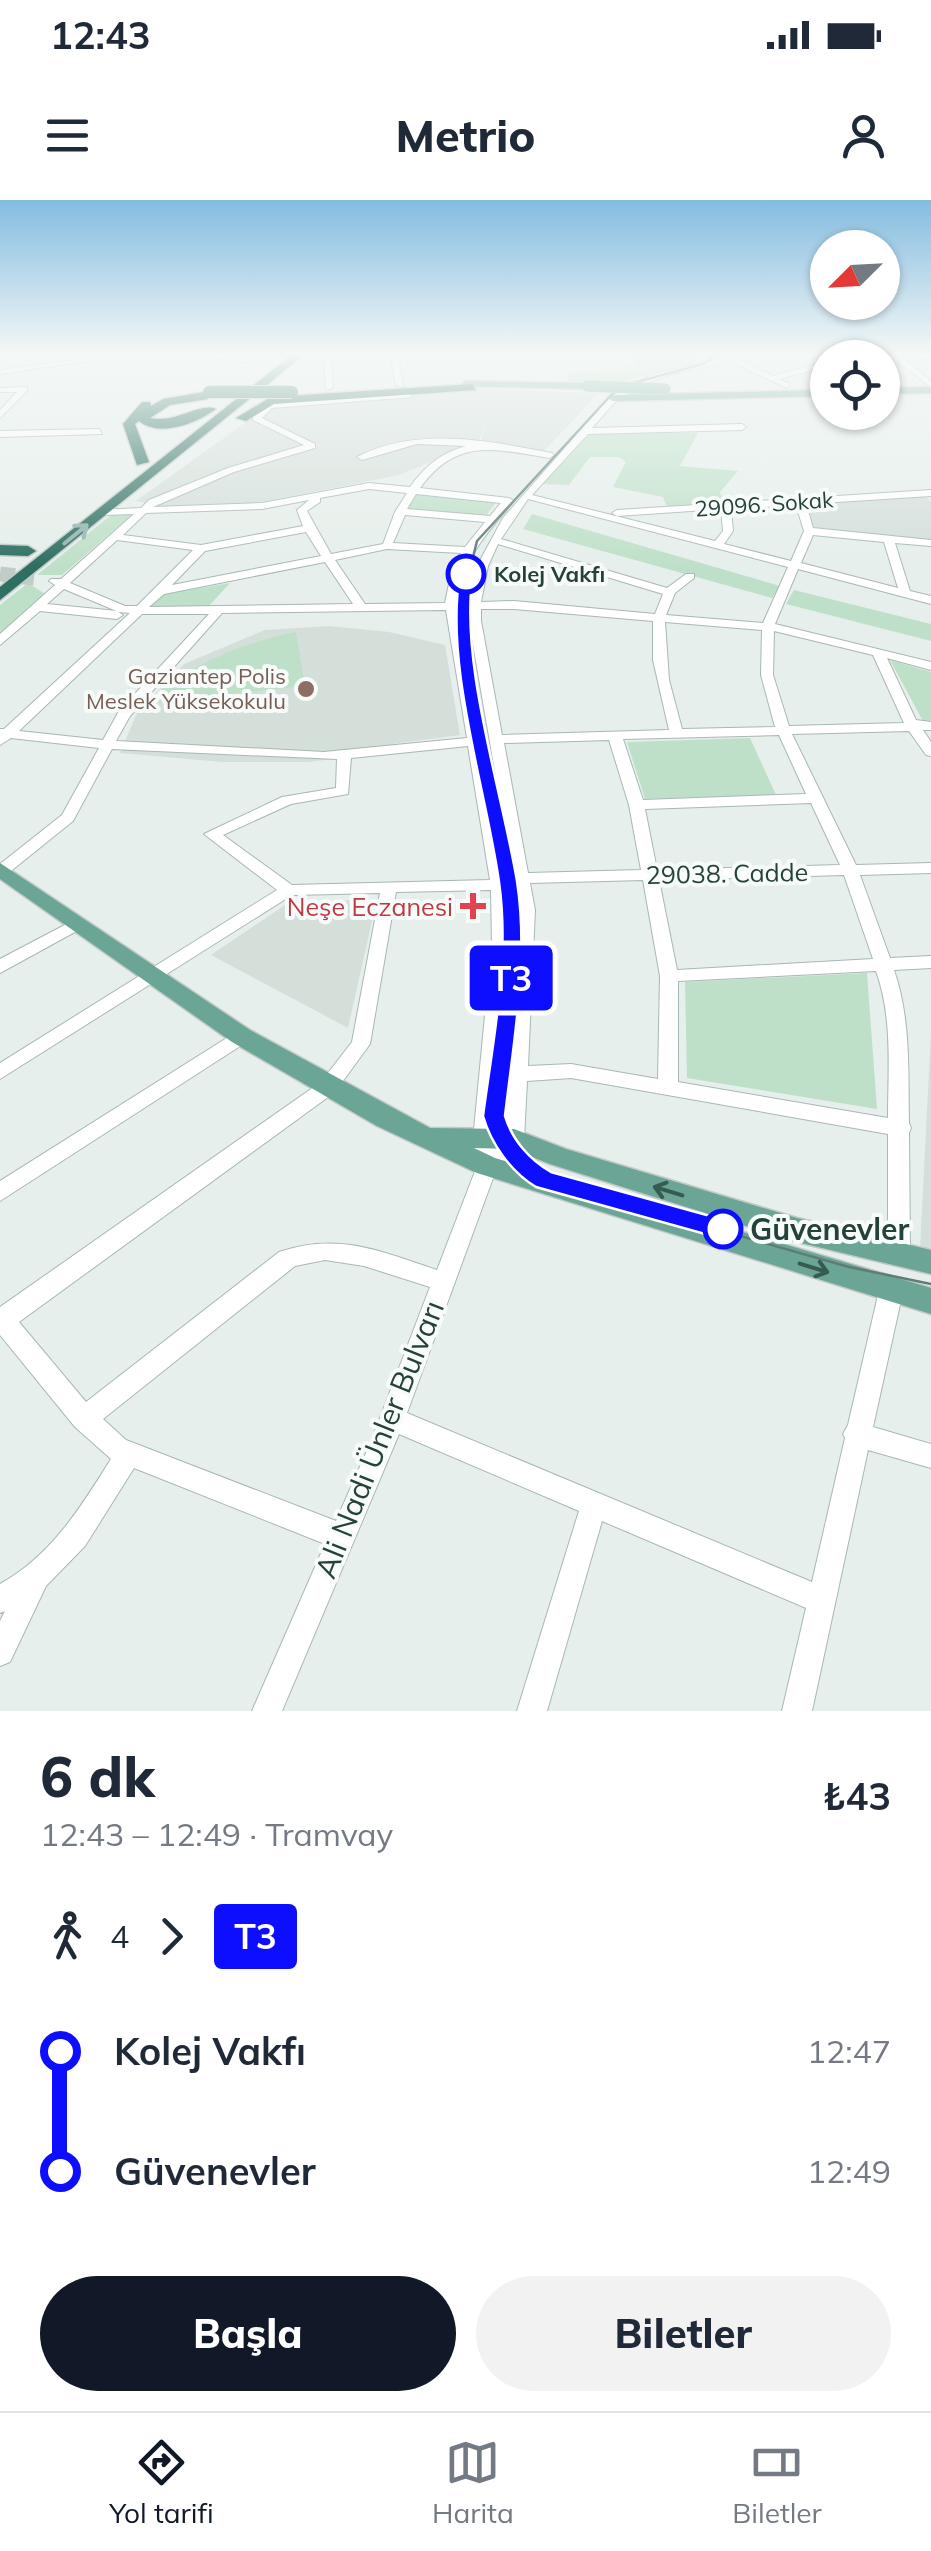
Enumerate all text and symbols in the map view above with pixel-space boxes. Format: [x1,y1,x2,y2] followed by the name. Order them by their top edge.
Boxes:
[50,11,151,59] text: 12:43
[396,107,535,163] text: Metrio
[40,108,95,163] icon: menu
[836,108,891,163] icon: person
[810,230,900,320] north arrow
[810,230,900,430] map controls
[810,340,900,430] button: locate
[694,485,835,523] street label: 29096. Sokak
[62,524,89,545] one-way arrow
[447,555,485,593] marker: Kolej Vakfı
[494,560,605,588] place label: Kolej Vakfı
[86,662,286,715] place label: Gaziantep Polis Meslek Yüksekokulu
[295,678,317,700] marker: Gaziantep Polis Meslek Yüksekokulu
[645,856,809,890] street label: 29038. Cadde
[287,891,453,922] place label: Neşe Eczanesi
[462,895,484,917] marker: Neşe Eczanesi
[466,946,556,1010] line badge: T3
[490,956,532,1000] text: T3
[653,1181,684,1199] one-way arrow
[704,1210,742,1248] marker: Güvenevler
[750,1210,909,1248] place label: Güvenevler
[798,1260,829,1278] one-way arrow
[306,1295,452,1583] street label: Ali Nadi Ünler Bulvarı
[40,1742,155,1811] text: 6 dk
[823,1772,891,1820] text: ₺43
[40,1814,393,1854] text: 12:43 – 12:49 · Tramvay
[40,1909,95,1964] icon: walk
[144,1909,199,1964] icon: forward
[234,1914,277,1958] text: T3
[110,1916,129,1956] text: 4
[114,2027,306,2075] text: Kolej Vakfı
[807,2031,891,2071] text: 12:47
[114,2147,316,2195] text: Güvenevler
[807,2151,891,2191] text: 12:49
[40,2276,456,2391] button: Başla
[476,2276,891,2391] button: Biletler
[109,2435,214,2530] tab: Yol tarifi
[432,2435,514,2530] tab: Harita
[732,2435,822,2530] tab: Biletler

